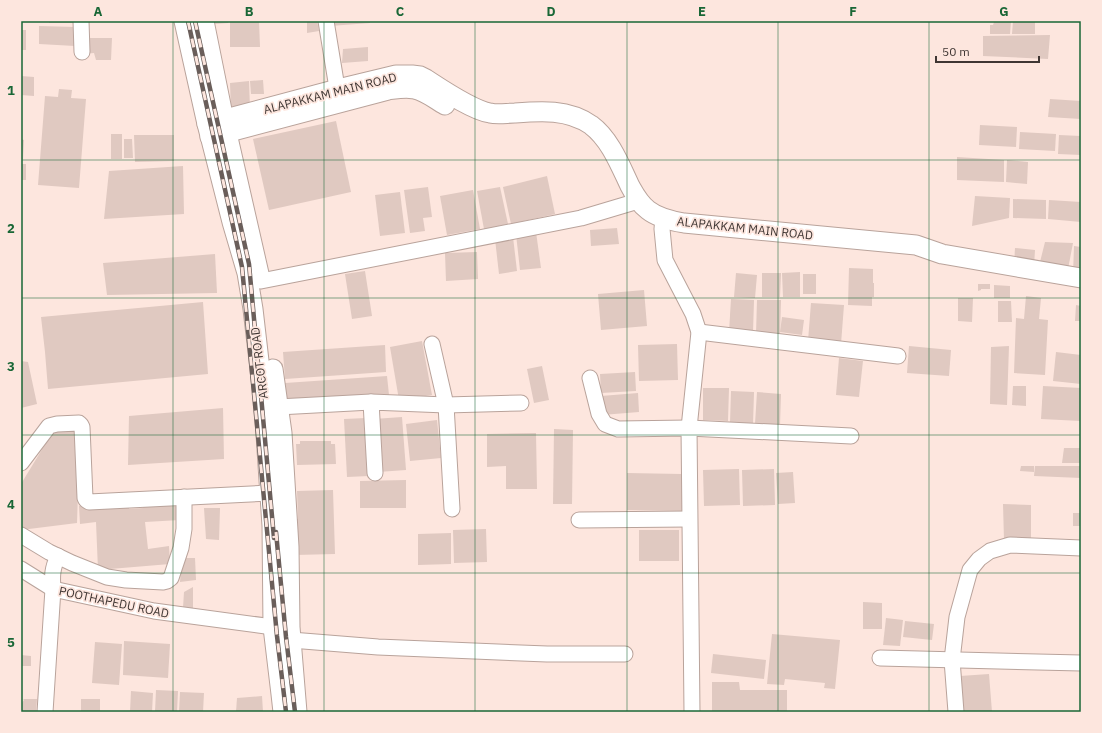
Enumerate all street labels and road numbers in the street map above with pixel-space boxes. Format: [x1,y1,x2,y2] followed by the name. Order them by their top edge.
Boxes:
[262,69,398,117] street label: ALAPAKKAM MAIN ROAD
[676,213,814,243] street label: ALAPAKKAM MAIN ROAD
[247,326,271,400] street label: ARCOT ROAD
[58,583,170,621] street label: POOTHAPEDU ROAD

